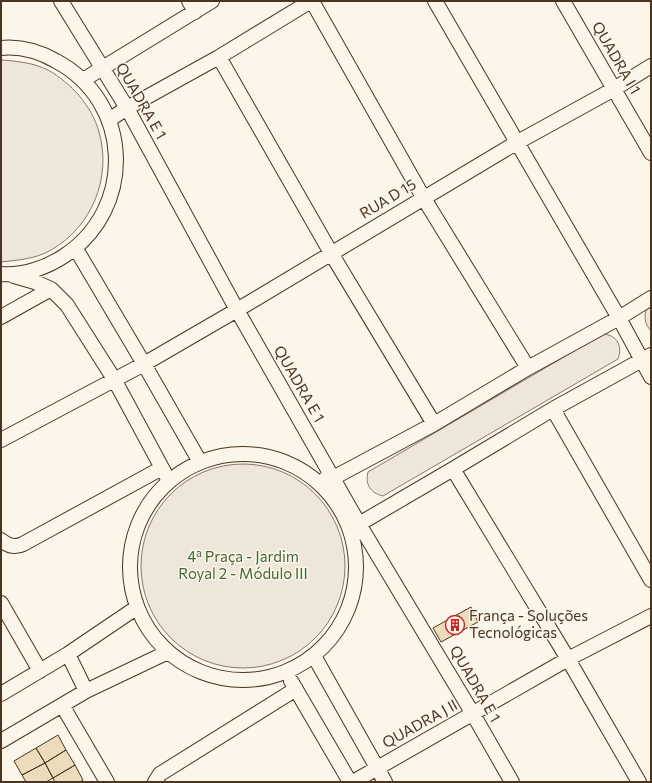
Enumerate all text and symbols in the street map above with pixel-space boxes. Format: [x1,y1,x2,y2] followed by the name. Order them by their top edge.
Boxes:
[589,18,645,97] street label: QUADRA I 1
[113,59,171,142] street label: QUADRA E 1
[356,174,419,222] street label: RUA D 15
[271,342,329,425] street label: QUADRA E 1
[178,547,308,582] park label: 4ª Praça - Jardim Royal 2 - Módulo III
[469,606,588,641] place label: França - Soluções Tecnológicas
[444,614,466,636] building icon: França - Soluções Tecnológicas
[447,642,505,725] street label: QUADRA E 1
[379,695,460,751] street label: QUADRA J II

